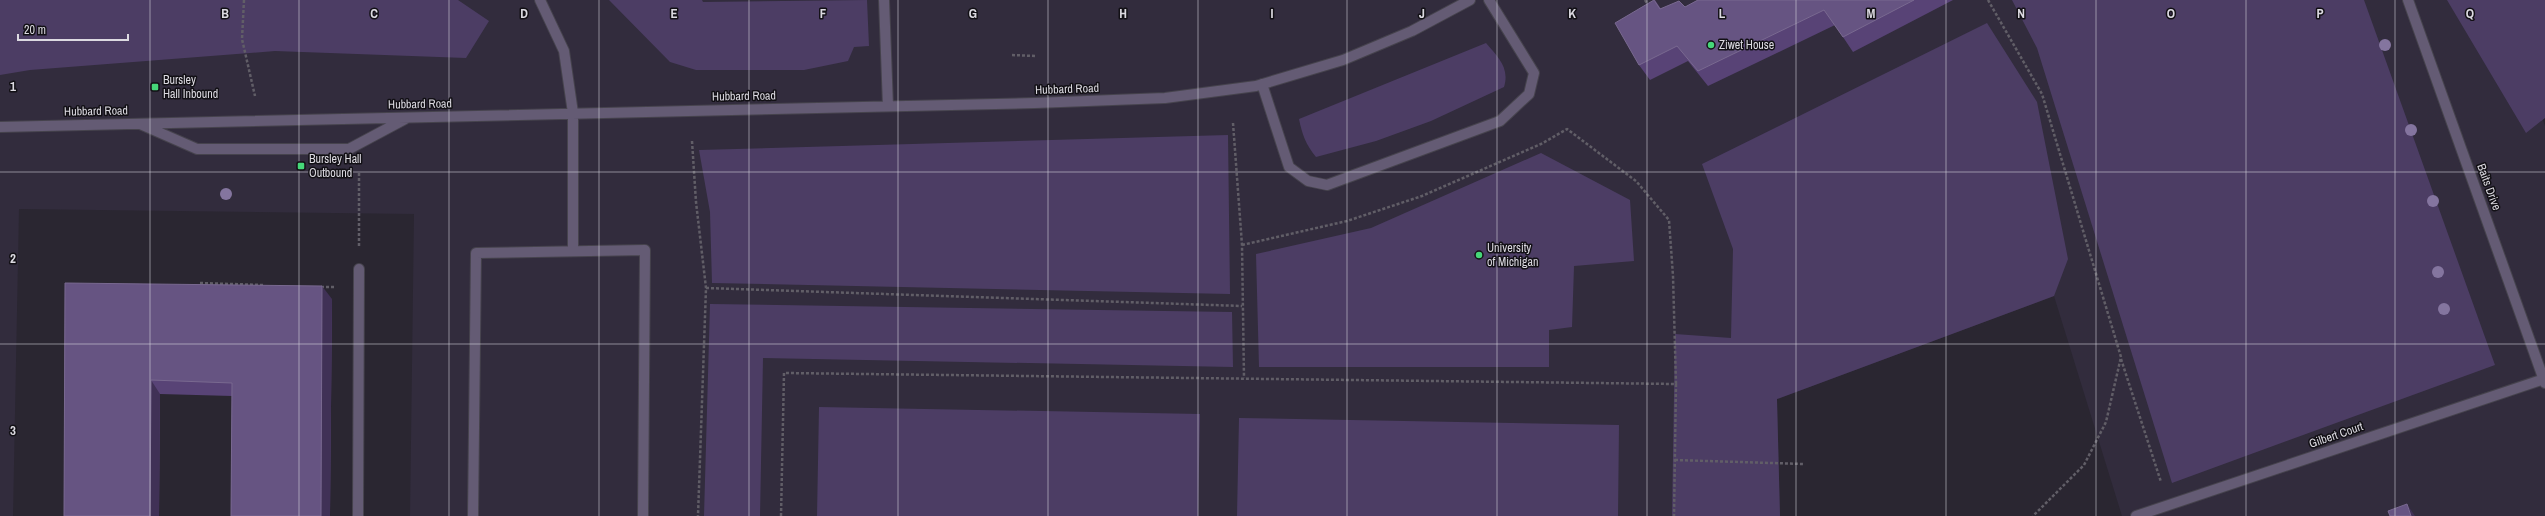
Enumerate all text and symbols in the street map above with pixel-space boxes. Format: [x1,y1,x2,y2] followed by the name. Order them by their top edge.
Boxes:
[221,5,229,22] text: B
[370,5,378,22] text: C
[520,5,528,22] text: D
[670,5,678,22] text: E
[820,5,827,22] text: F
[969,5,977,22] text: G
[1119,5,1127,22] text: H
[1271,5,1274,22] text: I
[1419,5,1425,22] text: J
[1568,5,1576,22] text: K
[1719,5,1726,22] text: L
[1867,5,1876,22] text: M
[2017,5,2025,22] text: N
[2167,5,2175,22] text: O
[2316,5,2324,22] text: P
[2466,5,2474,22] text: Q
[18,16,128,42] scale bar
[24,22,46,38] text: 20 m
[1719,37,1774,53] place label: Ziwet House
[1706,40,1716,50] marker: Ziwet House
[163,72,218,102] place label: Bursley Hall Inbound
[10,78,16,95] text: 1
[1035,80,1099,98] street label: Hubbard Road
[150,82,160,92] marker: Bursley Hall Inbound
[712,87,776,105] street label: Hubbard Road
[388,95,452,113] street label: Hubbard Road
[64,102,128,120] street label: Hubbard Road
[309,151,362,181] place label: Bursley Hall Outbound
[296,161,306,171] marker: Bursley Hall Outbound
[2473,161,2505,213] street label: Baits Drive
[1487,240,1538,270] place label: University of Michigan
[10,250,16,267] text: 2
[1474,250,1484,260] marker: University of Michigan
[2307,418,2365,452] street label: Gilbert Court
[10,422,16,439] text: 3

